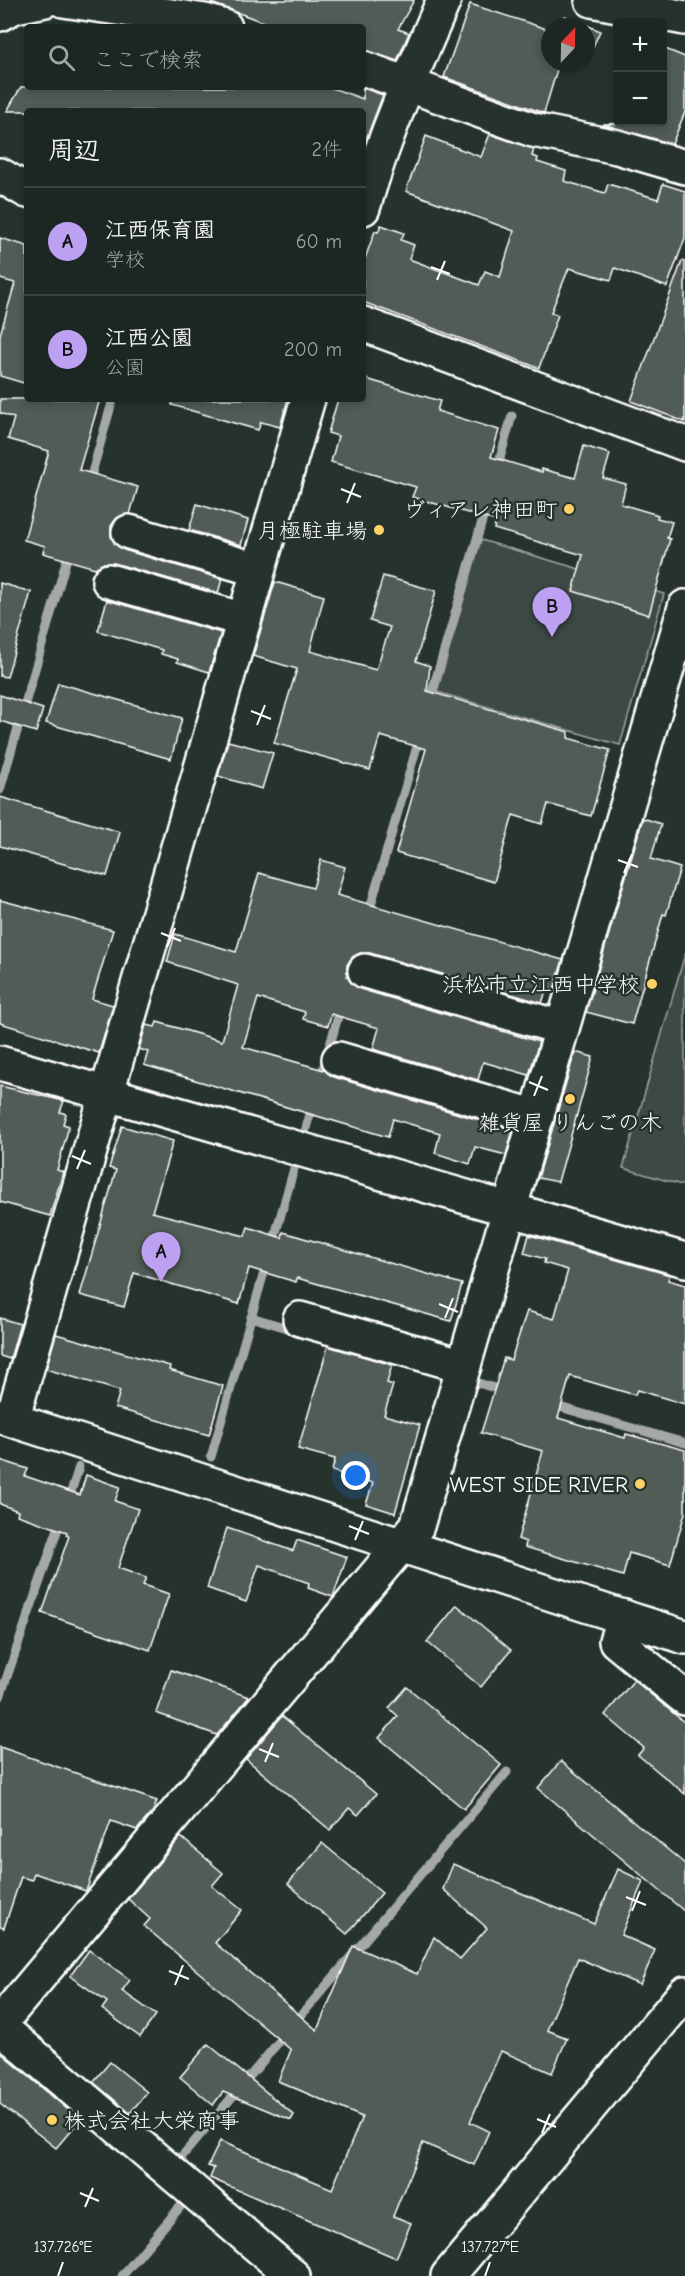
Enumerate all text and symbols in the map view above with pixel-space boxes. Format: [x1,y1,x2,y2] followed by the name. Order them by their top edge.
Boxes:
[541,18,595,72] north arrow
[613,18,667,126] map controls
[613,18,667,72] button: +
[24,24,366,90] search box
[45,41,78,74] icon: search
[93,47,203,73] text: ここで検索
[613,72,667,126] button: −
[48,136,100,166] text: 周辺
[312,138,342,161] text: 2件
[105,217,215,243] text: 江西保育園
[62,230,73,253] text: A
[296,230,342,253] text: 60 m
[105,248,145,271] text: 学校
[105,325,193,351] text: 江西公園
[61,338,74,361] text: B
[284,338,342,361] text: 200 m
[105,356,145,379] text: 公園
[403,497,557,523] place label: ヴィアレ神田町
[562,502,576,516] marker: ヴィアレ神田町
[257,518,367,544] place label: 月極駐車場
[372,523,386,537] marker: 月極駐車場
[532,588,572,637] pin: B
[442,972,640,998] place label: 浜松市立江西中学校
[645,977,659,991] marker: 浜松市立江西中学校
[563,1092,577,1106] marker: 雑貨屋 りんごの木
[478,1110,662,1136] place label: 雑貨屋 りんごの木
[142,1232,180,1282] pin: A
[341,1461,370,1490] your location
[450,1472,628,1498] place label: WEST SIDE RIVER
[633,1477,647,1491] marker: WEST SIDE RIVER
[64,2108,240,2134] place label: 株式会社大栄商事
[45,2113,59,2127] marker: 株式会社大栄商事
[34,2238,92,2256] text: 137.726°E
[461,2238,519,2256] text: 137.727°E

